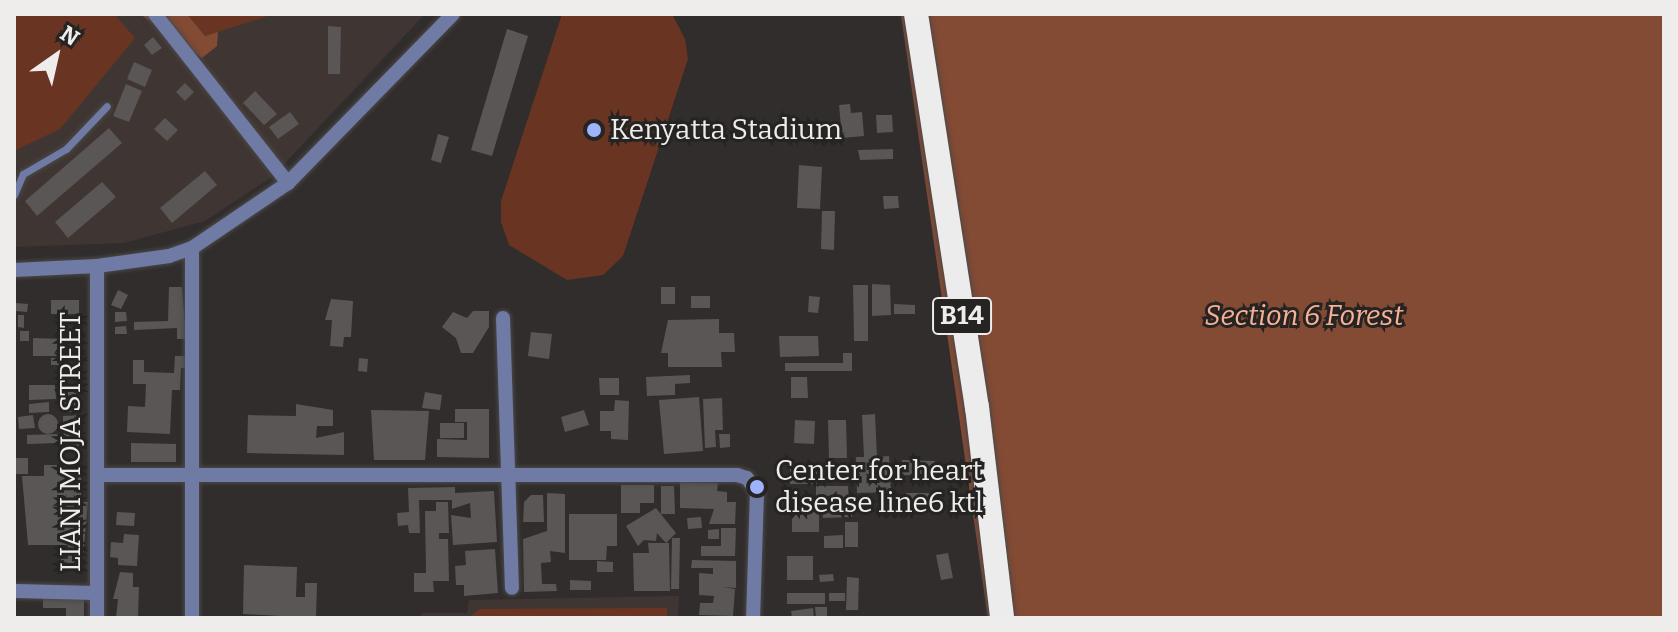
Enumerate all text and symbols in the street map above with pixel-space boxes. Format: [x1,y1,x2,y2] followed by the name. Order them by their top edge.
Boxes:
[16,16,96,96] north arrow
[55,20,84,52] text: N
[610,113,842,147] place label: Kenyatta Stadium
[585,121,603,139] marker: Kenyatta Stadium
[932,294,992,338] road number: B14
[1205,299,1403,333] park label: Section 6 Forest
[54,312,88,572] street label: LIANI MOJA STREET
[775,454,983,520] place label: Center for heart disease line6 ktl
[746,476,768,498] marker: Center for heart disease line6 ktl

